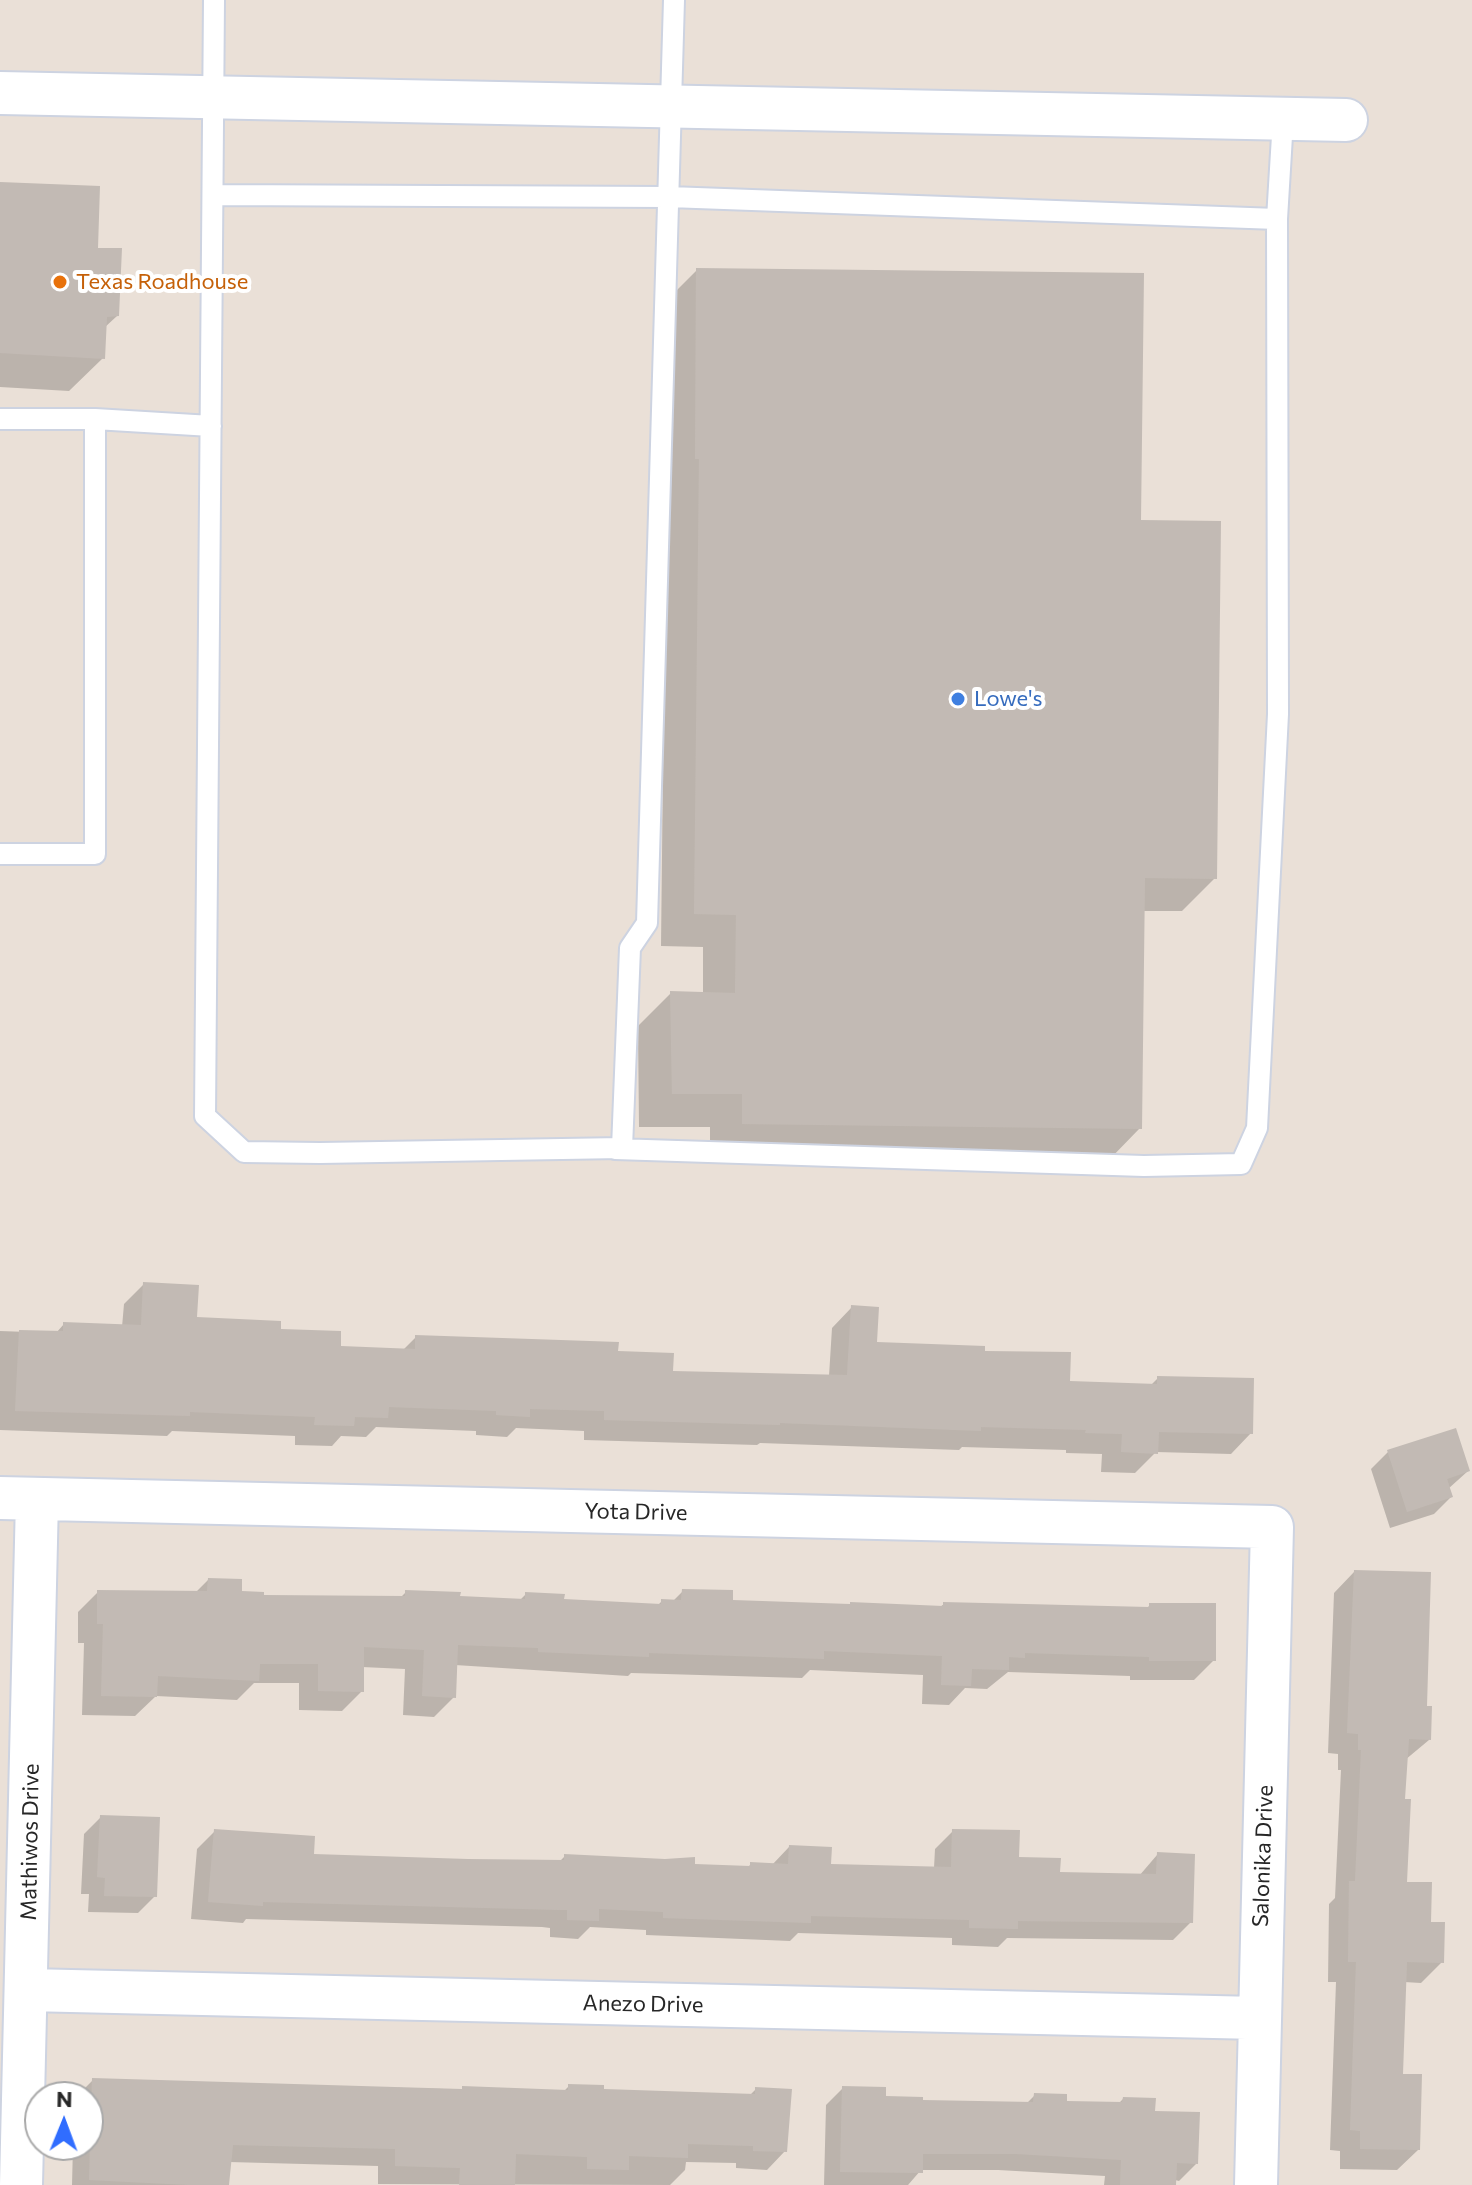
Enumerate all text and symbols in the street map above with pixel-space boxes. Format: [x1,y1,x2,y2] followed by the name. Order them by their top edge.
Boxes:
[76,269,248,295] place label: Texas Roadhouse
[51,273,69,291] marker: Texas Roadhouse
[974,686,1043,712] place label: Lowe's
[949,690,967,708] marker: Lowe's
[584,1498,688,1526] street label: Yota Drive
[15,1763,45,1921] street label: Mathiwos Drive
[1247,1784,1279,1928] street label: Salonika Drive
[582,1990,704,2018] street label: Anezo Drive
[24,2081,104,2161] north arrow
[56,2085,73,2112] text: N

